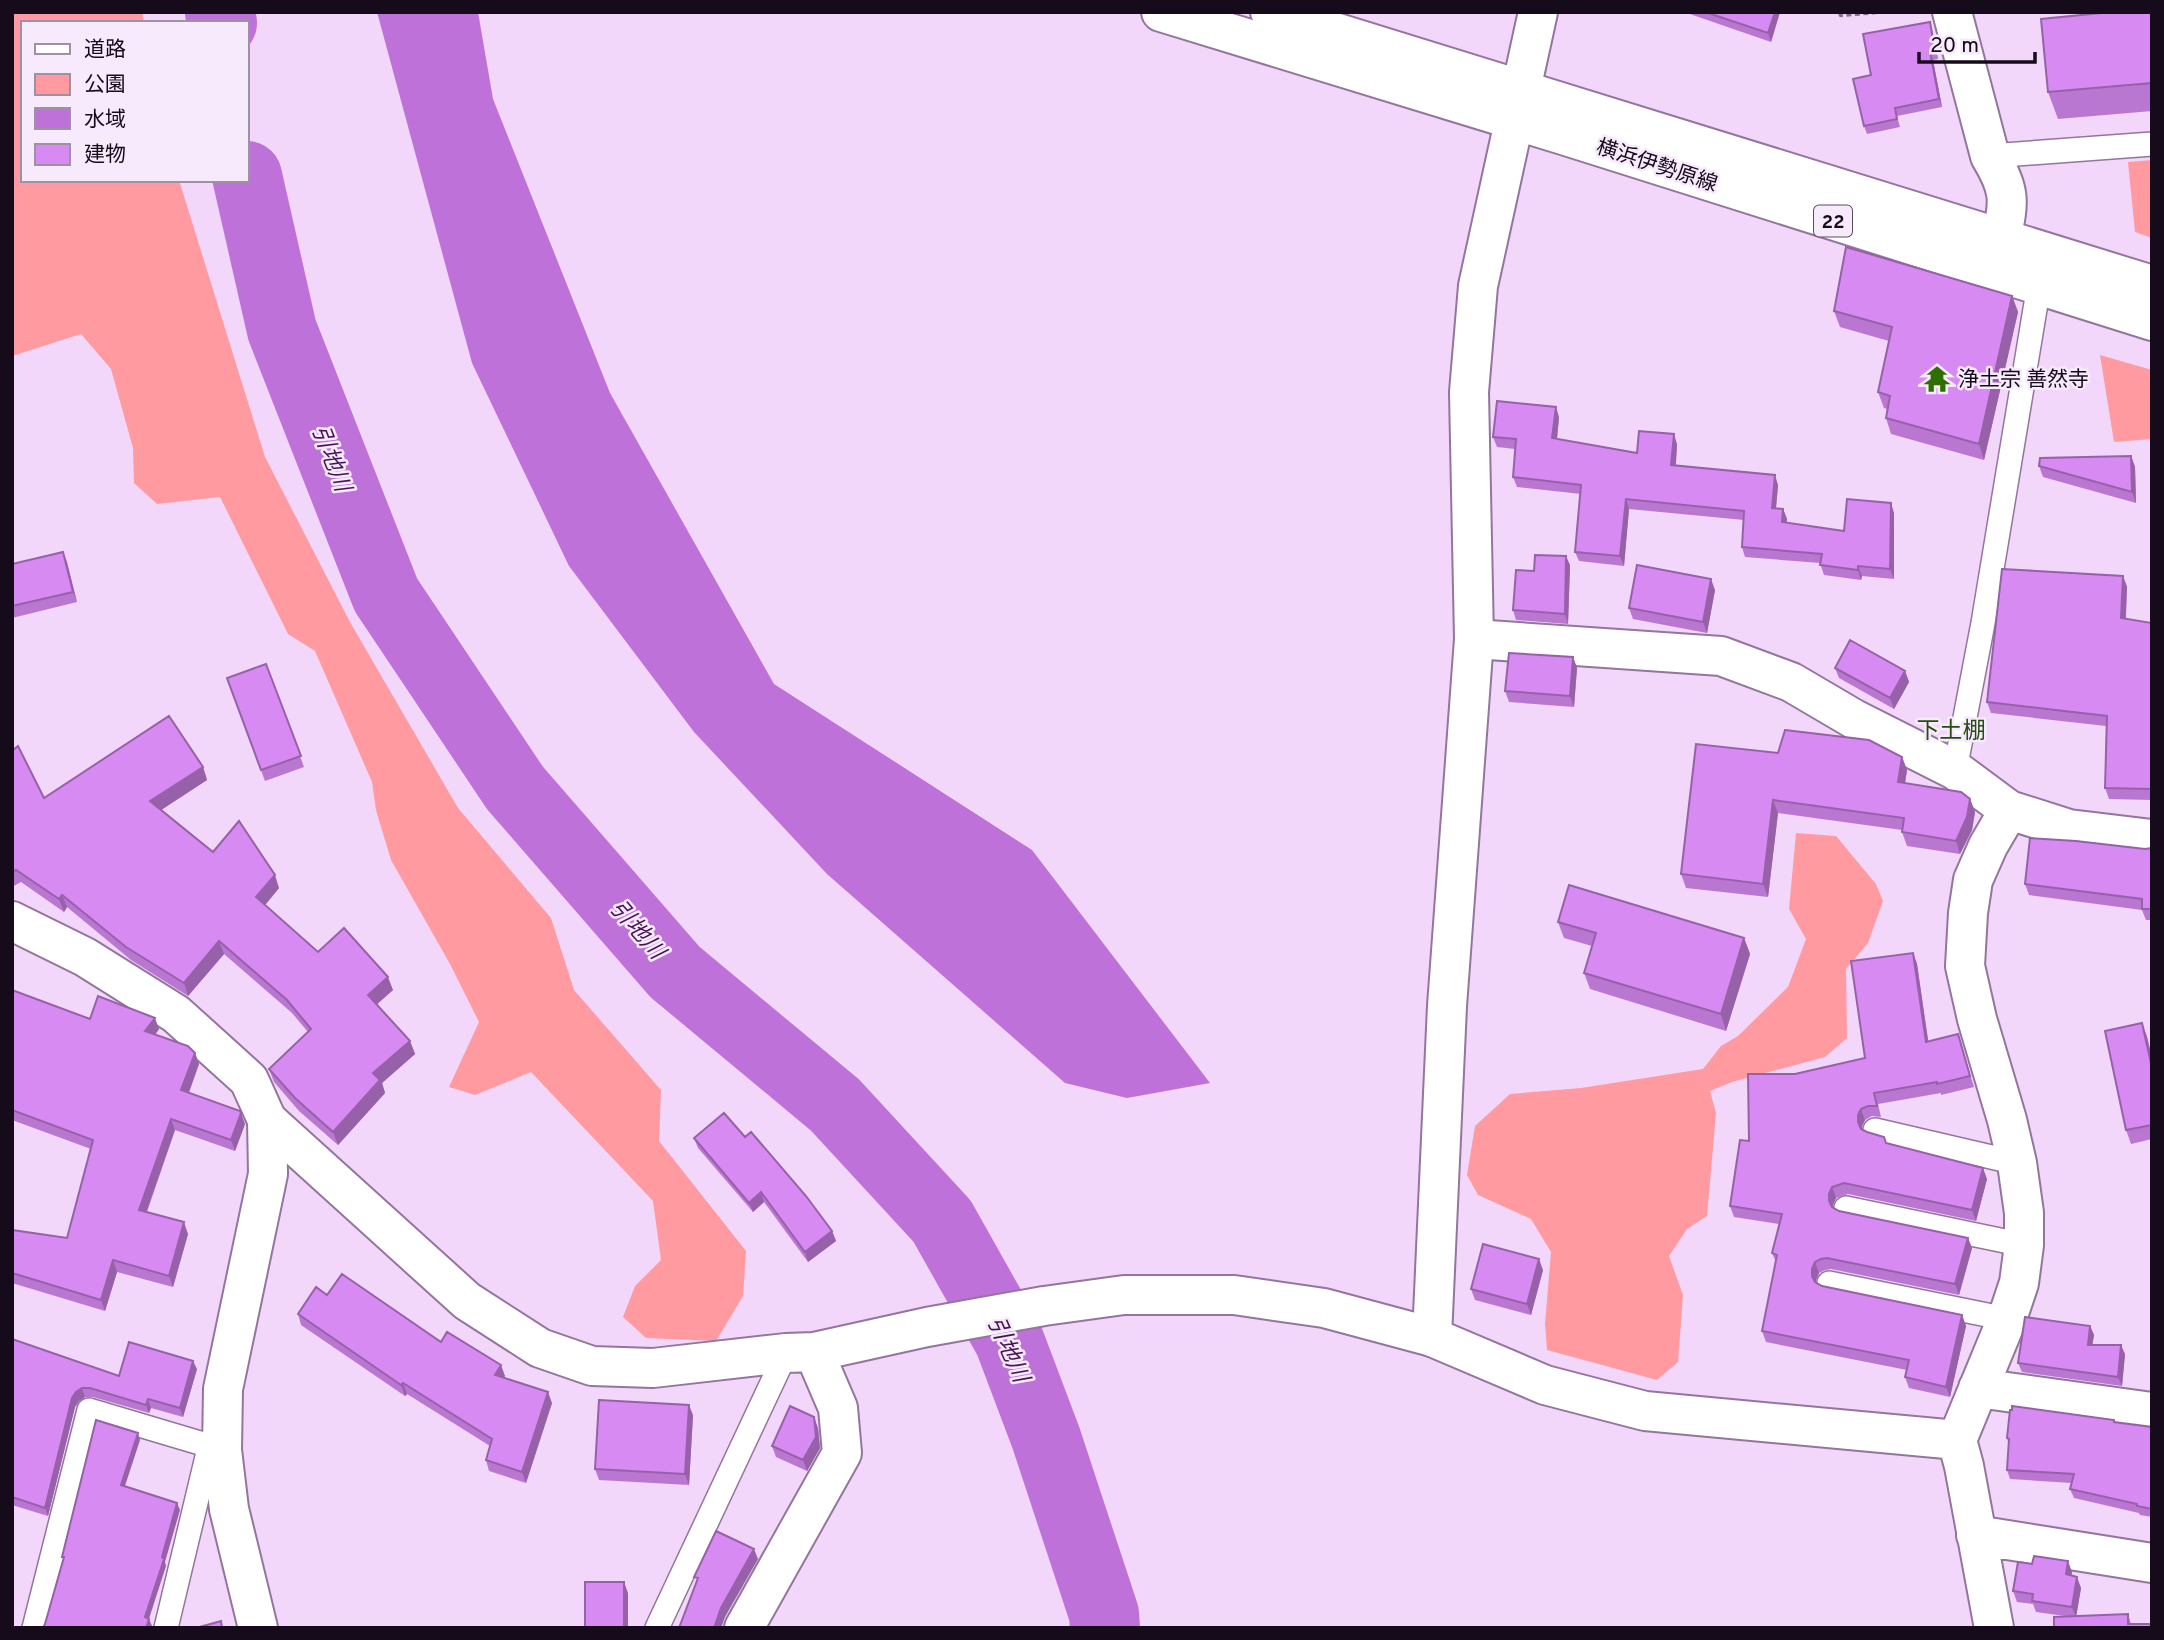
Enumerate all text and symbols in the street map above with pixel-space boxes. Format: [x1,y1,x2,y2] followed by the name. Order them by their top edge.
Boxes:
[21,21,248,182] legend
[1919,21,2035,65] scale bar
[1930,33,1979,60] text: 20 m
[84,37,126,64] text: 道路
[84,72,126,99] text: 公園
[84,107,126,134] text: 水域
[1592,134,1721,199] street label: 横浜伊勢原線
[84,142,126,169] text: 建物
[1814,206,1852,236] road number: 22
[1922,364,1952,394] temple icon: 浄土宗 善然寺
[1958,367,2089,394] place label: 浄土宗 善然寺
[304,421,357,499] water label: 引地川
[1917,718,1986,747] district label: 下土棚
[603,895,672,968] water label: 引地川
[979,1313,1035,1390] water label: 引地川

